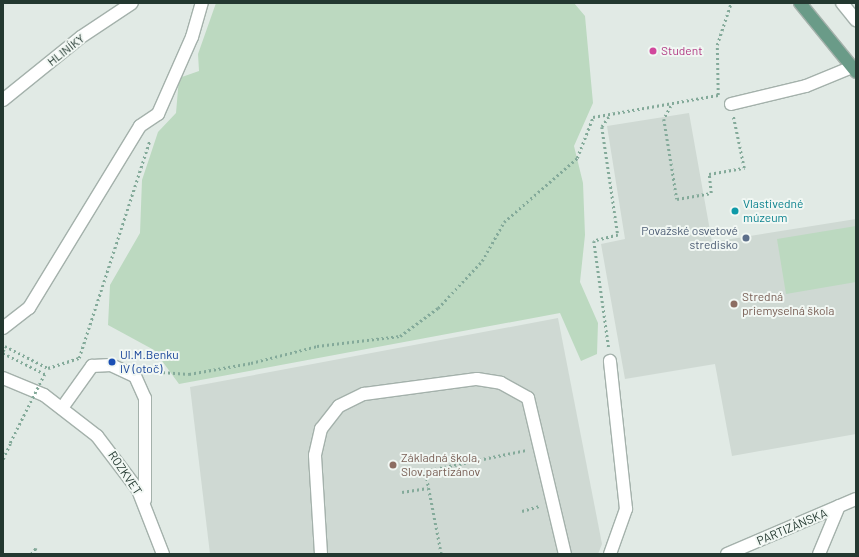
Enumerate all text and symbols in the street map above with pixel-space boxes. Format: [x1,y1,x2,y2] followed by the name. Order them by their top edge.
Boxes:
[45,31,87,69] street label: HLINÍKY
[661,44,703,58] place label: Student
[648,46,658,56] marker: Student
[743,197,803,225] place label: Vlastivedné múzeum
[730,206,740,216] marker: Vlastivedné múzeum
[641,224,738,252] place label: Považské osvetové stredisko
[741,233,751,243] marker: Považské osvetové stredisko
[742,290,834,318] place label: Stredná priemyselná škola
[729,299,739,309] marker: Stredná priemyselná škola
[120,348,179,376] place label: Ul.M.Benku IV (otoč)
[107,357,117,367] marker: Ul.M.Benku IV (otoč)
[105,448,145,498] street label: ROZKVET
[401,451,480,479] place label: Základná škola, Slov.partizánov
[388,460,398,470] marker: Základná škola, Slov.partizánov
[755,506,829,548] street label: PARTIZÁNSKA

